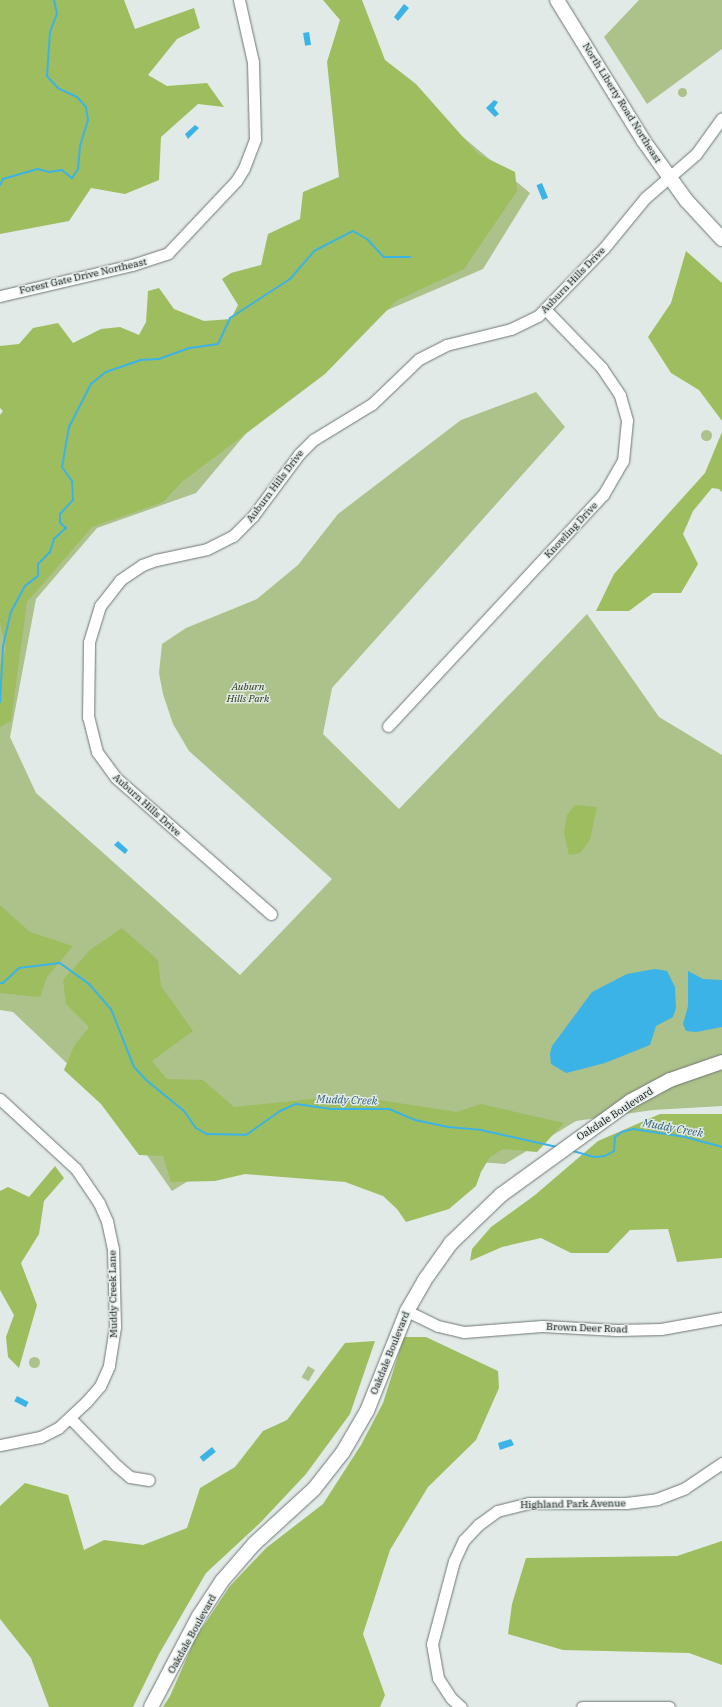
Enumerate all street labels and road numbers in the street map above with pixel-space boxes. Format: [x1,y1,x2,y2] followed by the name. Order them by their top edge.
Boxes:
[580,41,664,165] street label: North Liberty Road Northeast
[538,244,608,316] street label: Auburn Hills Drive
[18,255,148,297] street label: Forest Gate Drive Northeast
[244,447,306,525] street label: Auburn Hills Drive
[542,499,600,561] street label: Knowling Drive
[110,771,184,839] street label: Auburn Hills Drive
[575,1085,655,1143] street label: Oakdale Boulevard
[106,1250,120,1338] street label: Muddy Creek Lane
[368,1310,412,1396] street label: Oakdale Boulevard
[546,1321,628,1335] street label: Brown Deer Road
[520,1497,626,1511] street label: Highland Park Avenue
[165,1592,219,1676] street label: Oakdale Boulevard

